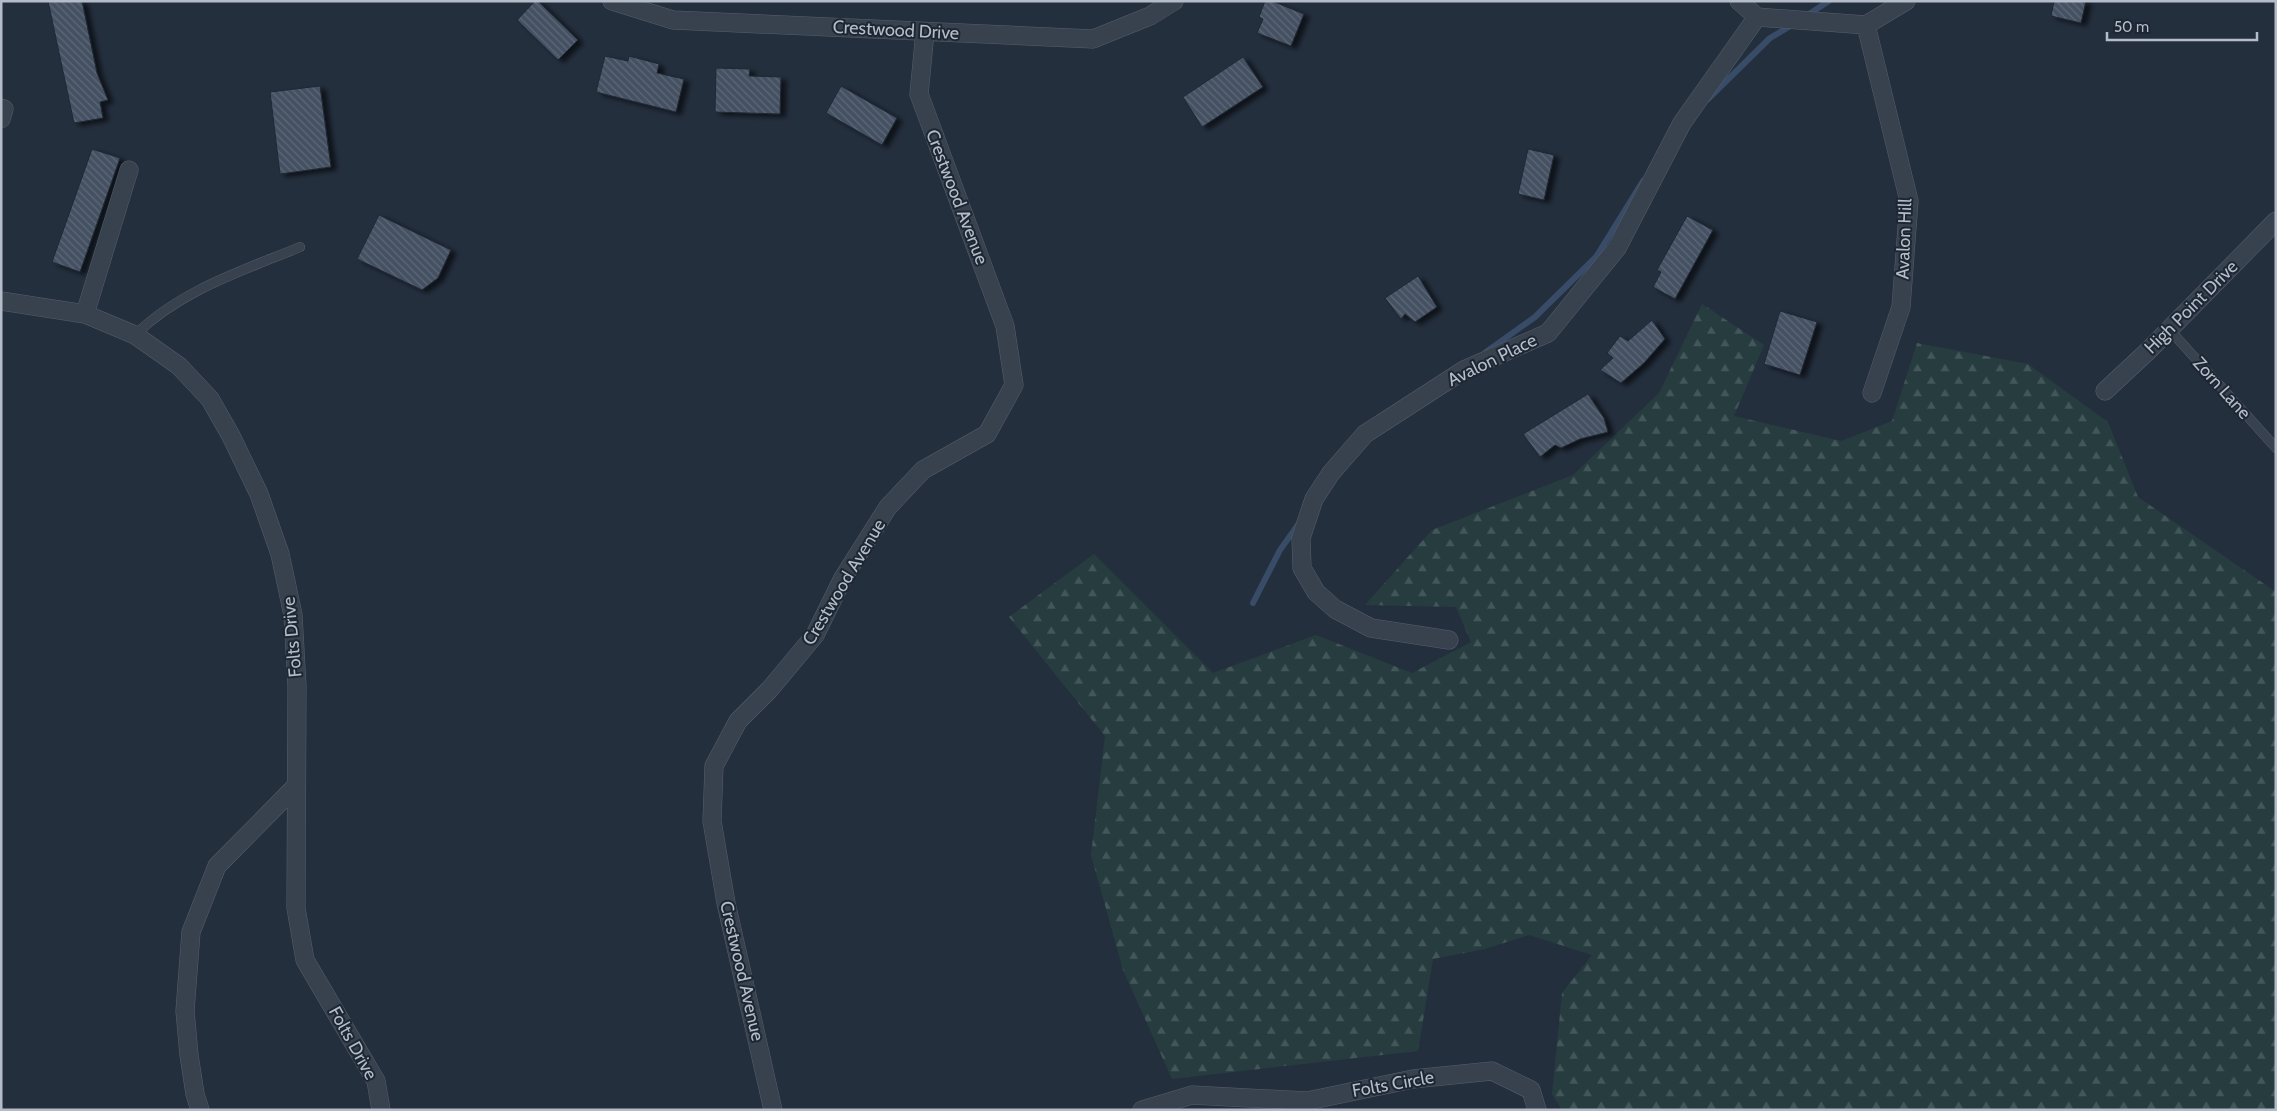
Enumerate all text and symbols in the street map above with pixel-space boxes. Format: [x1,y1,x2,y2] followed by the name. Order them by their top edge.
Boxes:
[2107,10,2257,42] scale bar
[832,16,960,44] street label: Crestwood Drive
[2114,18,2149,36] text: 50 m
[921,126,993,268] street label: Crestwood Avenue
[1892,197,1916,280] street label: Avalon Hill
[2140,256,2242,358] street label: High Point Drive
[1444,329,1540,391] street label: Avalon Place
[2188,352,2256,424] street label: Zorn Lane
[798,515,890,649] street label: Crestwood Avenue
[278,596,306,678] street label: Folts Drive
[715,899,769,1043] street label: Crestwood Avenue
[324,1002,382,1084] street label: Folts Drive
[1350,1066,1436,1102] street label: Folts Circle

